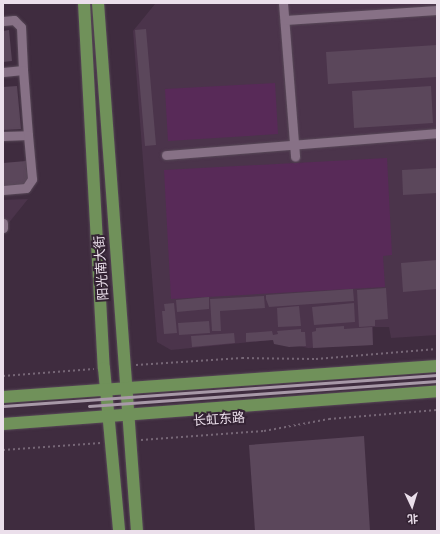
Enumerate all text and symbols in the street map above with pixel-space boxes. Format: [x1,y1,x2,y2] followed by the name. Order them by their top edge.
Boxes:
[92,235,112,301] street label: 阳光南大街
[193,410,245,430] street label: 长虹东路
[392,486,432,526] north arrow
[407,512,419,525] text: 北

